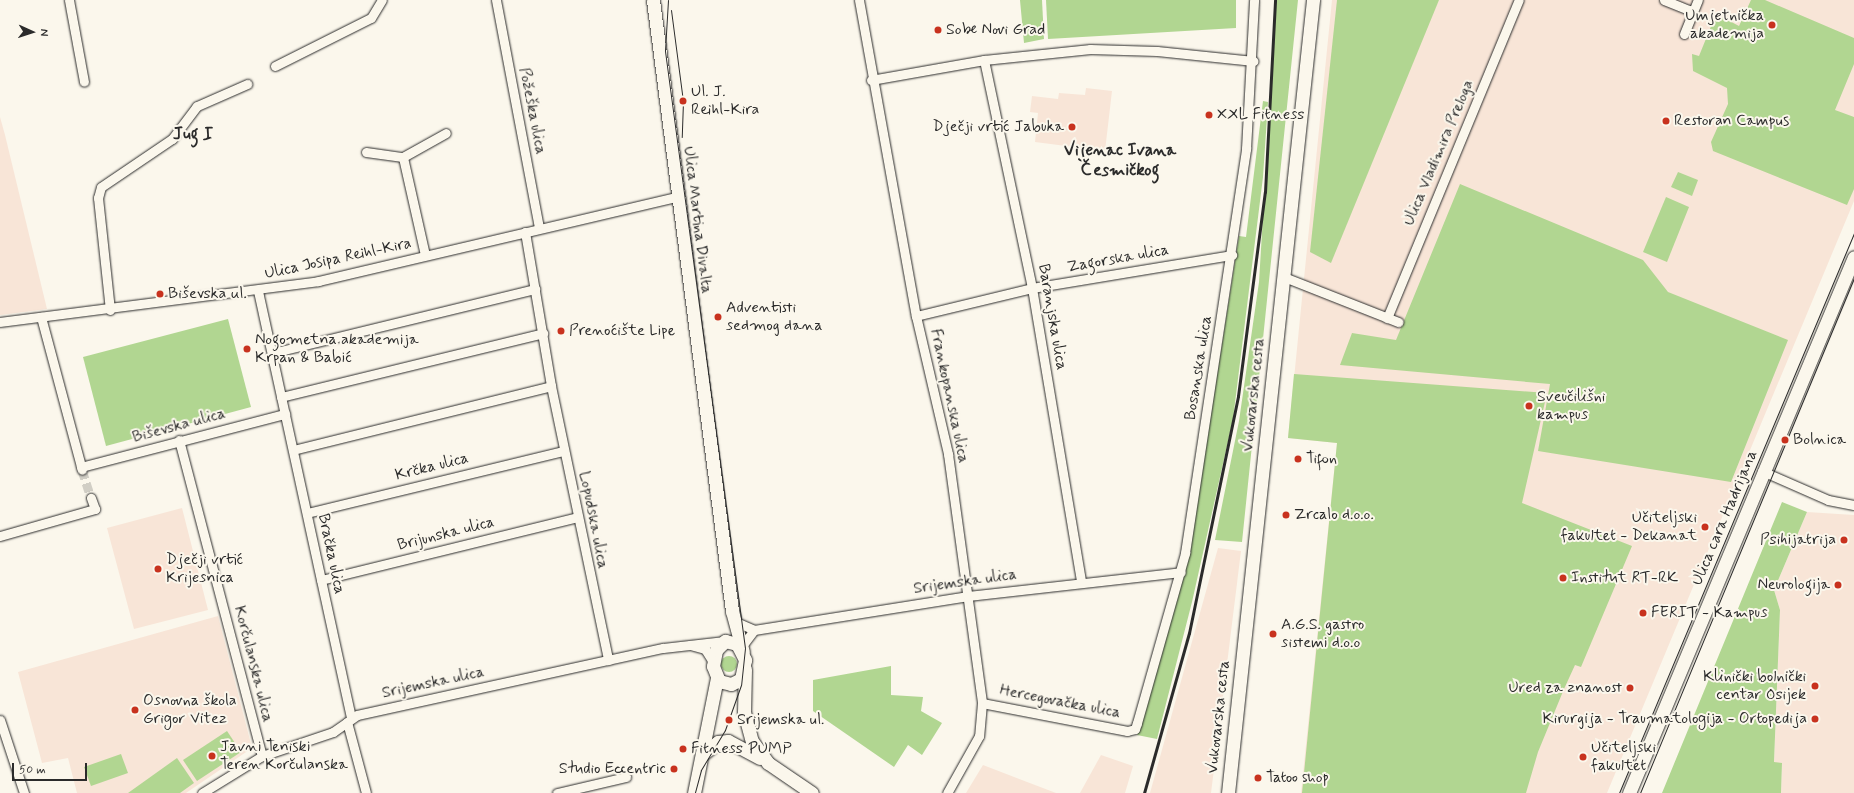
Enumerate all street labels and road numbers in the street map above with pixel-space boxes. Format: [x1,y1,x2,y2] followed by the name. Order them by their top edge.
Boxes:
[514,65,550,157] street label: Požeška ulica
[1399,76,1479,230] street label: Ulica Vladimira Preloga
[678,144,716,296] street label: Ulica Martina Divalta
[261,234,415,284] street label: Ulica Josipa Reihl-Kira
[1066,241,1170,277] street label: Zagorska ulica
[1033,262,1071,372] street label: Baranjska ulica
[1181,314,1217,422] street label: Bosanska ulica
[925,326,973,466] street label: Frankopanska ulica
[1238,337,1270,453] street label: Vukovarska cesta
[131,405,227,447] street label: Biševska ulica
[393,448,471,486] street label: Krčka ulica
[1688,449,1762,587] street label: Ulica cara Hadrijana
[574,470,612,570] street label: Lopudska ulica
[313,511,349,597] street label: Bračka ulica
[396,513,496,555] street label: Brijunska ulica
[912,565,1018,599] street label: Srijemska ulica
[229,604,277,724] street label: Korčulanska ulica
[1203,659,1235,775] street label: Vukovarska cesta
[380,663,486,703] street label: Srijemska ulica
[997,681,1123,723] street label: Hercegovačka ulica

